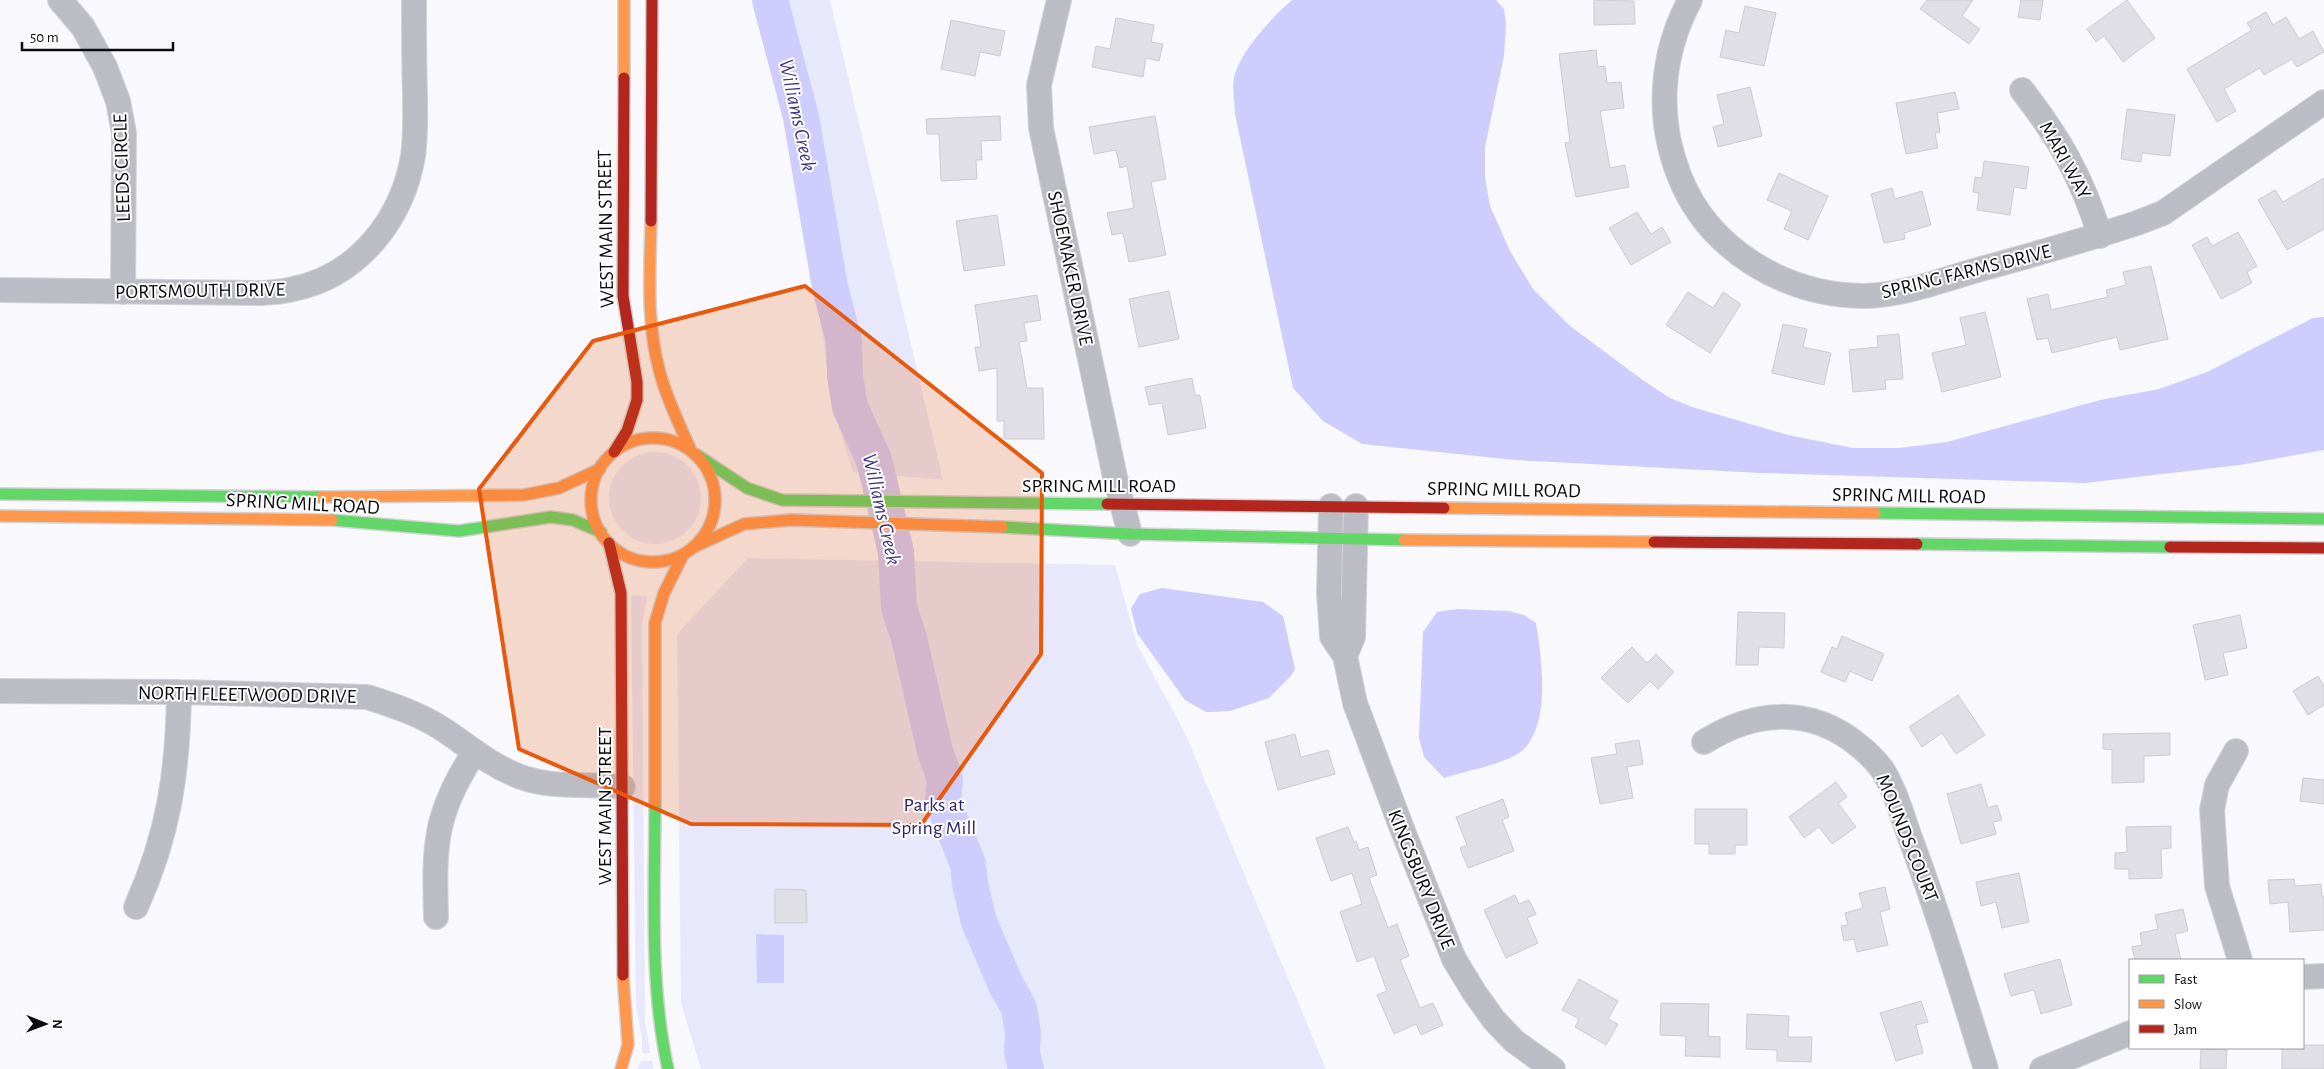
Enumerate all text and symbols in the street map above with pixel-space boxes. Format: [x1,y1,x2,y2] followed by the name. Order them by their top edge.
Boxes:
[22,20,174,52] scale bar
[30,30,59,45] text: 50 m
[775,57,820,173] water label: Williams Creek
[110,113,134,222] street label: LEEDS CIRCLE
[2036,118,2095,203] street label: MARI WAY
[595,149,617,308] street label: WEST MAIN STREET
[1044,189,1096,348] street label: SHOEMAKER DRIVE
[1879,241,2054,303] street label: SPRING FARMS DRIVE
[115,280,286,302] street label: PORTSMOUTH DRIVE
[858,451,905,567] water label: Williams Creek
[1022,476,1176,496] street label: SPRING MILL ROAD
[1427,479,1581,501] street label: SPRING MILL ROAD
[1832,485,1986,507] street label: SPRING MILL ROAD
[226,490,380,518] street label: SPRING MILL ROAD
[138,683,357,707] street label: NORTH FLEETWOOD DRIVE
[595,727,615,885] street label: WEST MAIN STREET
[1872,772,1942,905] street label: MOUNDS COURT
[892,795,976,838] park label: Parks at Spring Mill
[1384,807,1458,952] street label: KINGSBURY DRIVE
[2129,959,2304,1049] legend
[2174,972,2198,987] text: Fast
[2174,997,2202,1012] text: Slow
[20,999,70,1049] north arrow
[50,1019,64,1029] text: N
[2174,1022,2197,1037] text: Jam

